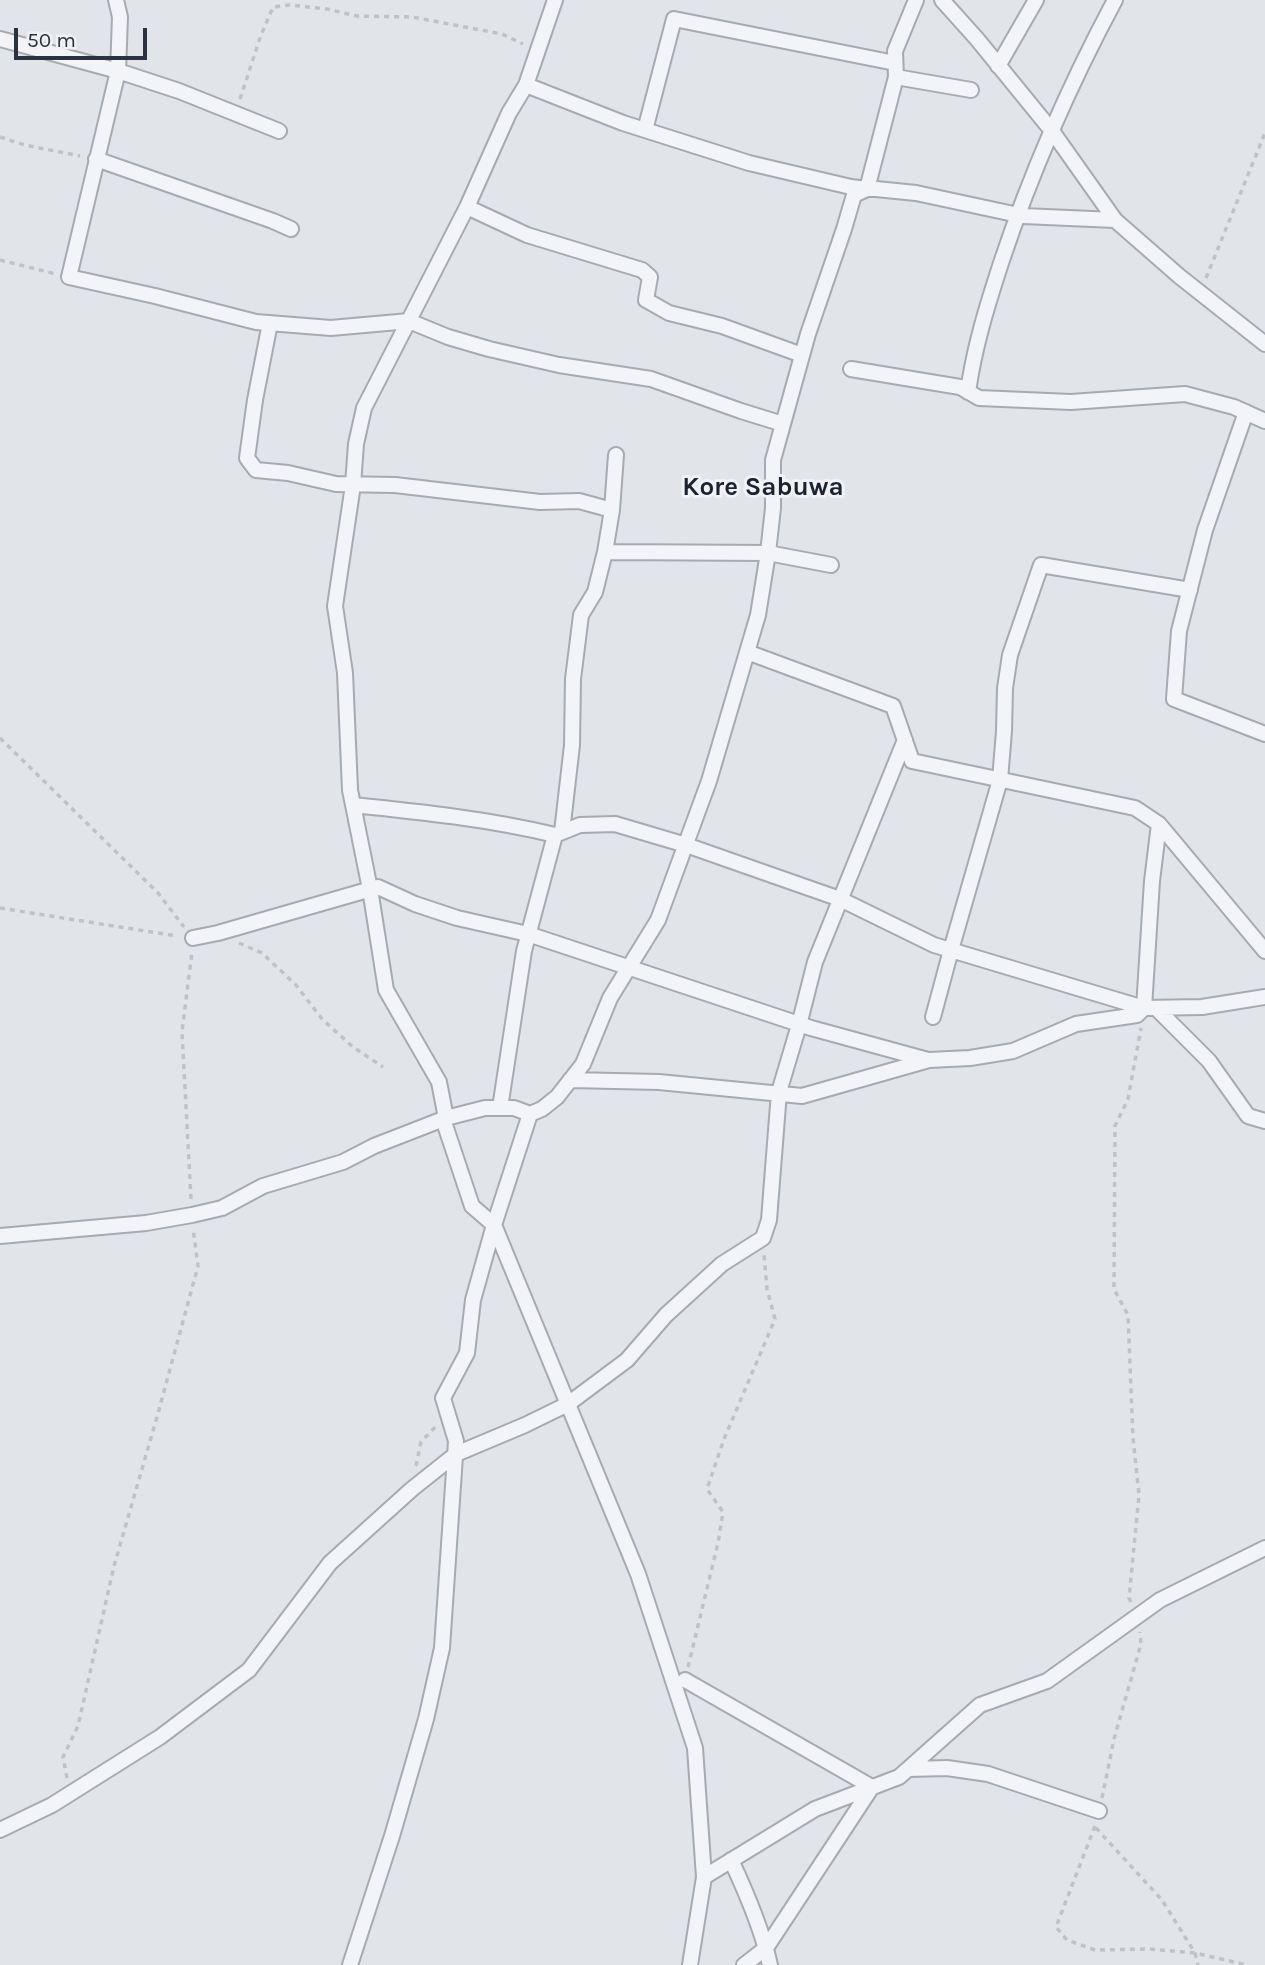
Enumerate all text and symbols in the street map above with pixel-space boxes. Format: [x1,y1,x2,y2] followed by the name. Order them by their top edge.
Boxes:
[18,14,150,58] scale bar
[27,28,76,52] text: 50 m
[682,472,844,504] district label: Kore Sabuwa

